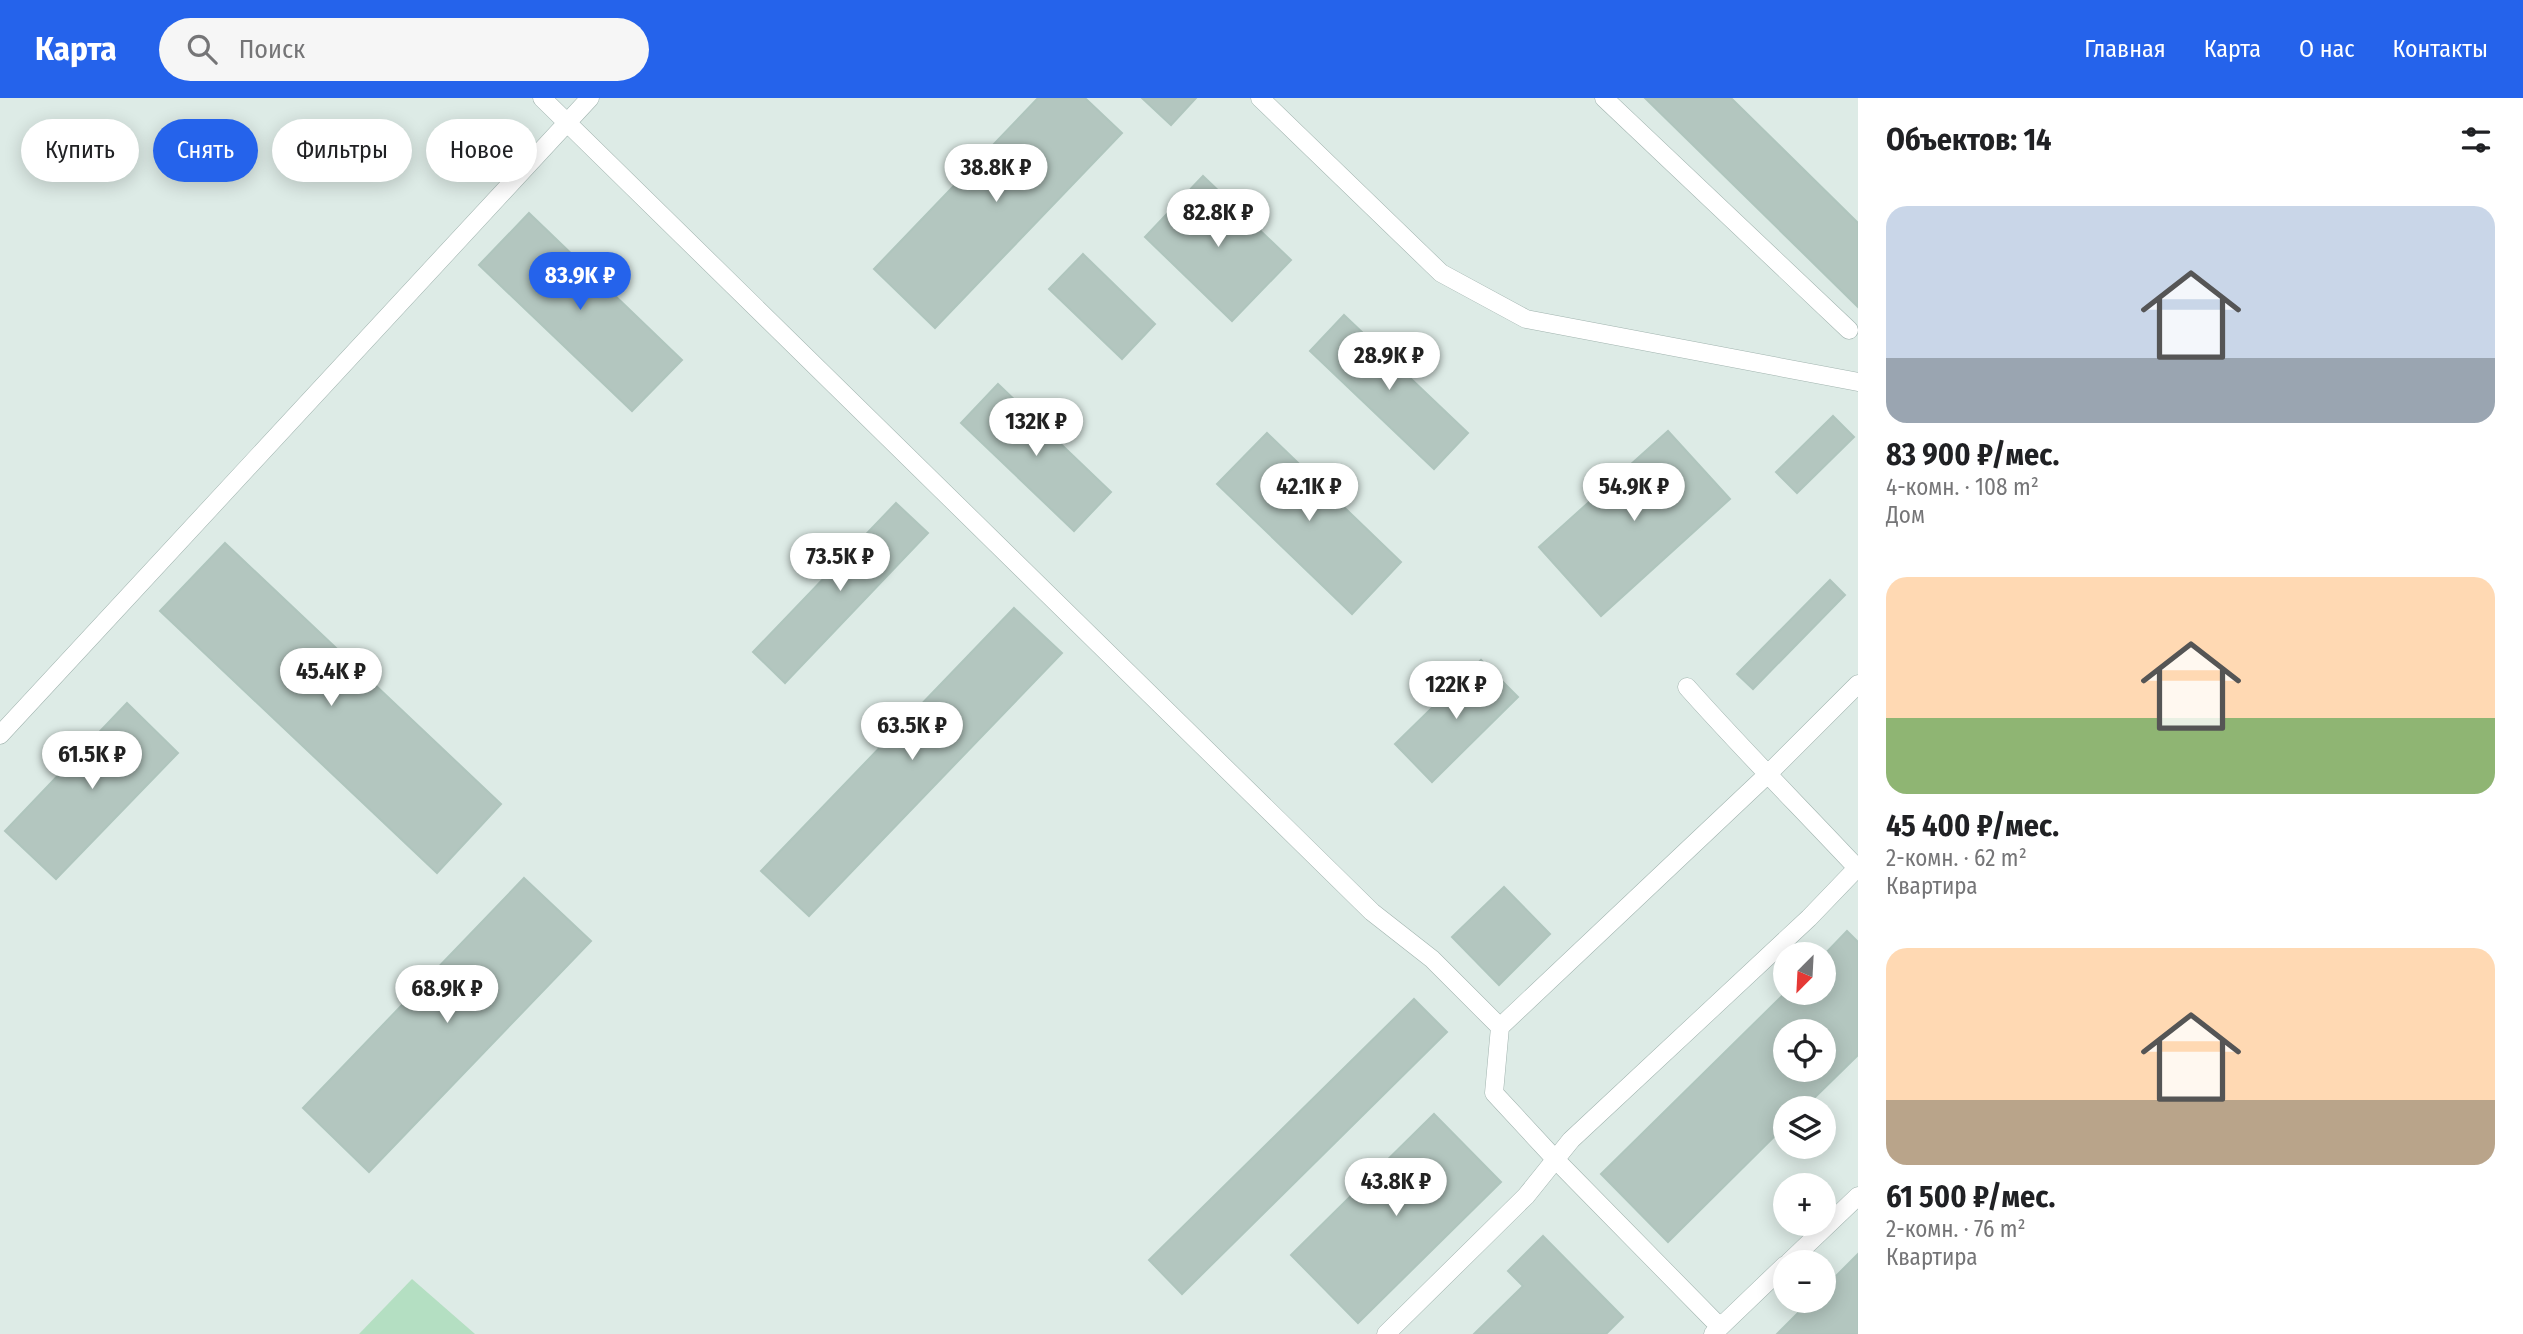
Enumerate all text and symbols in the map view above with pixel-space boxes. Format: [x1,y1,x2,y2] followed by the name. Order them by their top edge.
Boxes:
[159,18,649,81] search box
[35,29,117,69] text: Карта
[183,30,221,68] icon: search
[239,34,305,65] text: Поиск
[2084,35,2166,63] text: Главная
[2204,35,2261,63] text: Карта
[2299,35,2354,63] text: О нас
[2392,35,2488,63] text: Контакты
[21,119,139,182] chip: Купить
[153,119,258,182] chip: Снять
[272,119,412,182] chip: Фильтры
[426,119,537,182] chip: Новое
[2457,121,2495,159] icon: filters
[1886,122,2052,158] text: Объектов: 14
[931,144,1061,204] pin: 38.8K ₽
[960,153,1032,181] text: 38.8K ₽
[1153,190,1283,249] pin: 82.8K ₽
[1183,198,1253,226] text: 82.8K ₽
[515,252,645,312] pin: 83.9K ₽
[2128,252,2254,378] icon: home
[545,261,615,289] text: 83.9K ₽
[1324,332,1454,392] pin: 28.9K ₽
[1354,341,1424,369] text: 28.9K ₽
[979,398,1093,458] pin: 132K ₽
[1005,407,1067,435] text: 132K ₽
[1886,437,2059,473] text: 83 900 ₽/мес.
[1244,464,1374,523] pin: 42.1K ₽
[1569,464,1699,523] pin: 54.9K ₽
[1276,472,1342,500] text: 42.1K ₽
[1599,472,1669,500] text: 54.9K ₽
[1886,473,2039,501] text: 4-комн. · 108 m²
[1886,501,1925,529] text: Дом
[775,533,905,593] pin: 73.5K ₽
[806,542,874,570] text: 73.5K ₽
[2128,623,2254,749] icon: home
[266,648,396,708] pin: 45.4K ₽
[296,657,366,685] text: 45.4K ₽
[1399,662,1513,721] pin: 122K ₽
[1425,670,1487,698] text: 122K ₽
[847,702,977,762] pin: 63.5K ₽
[877,711,947,739] text: 63.5K ₽
[27,732,157,791] pin: 61.5K ₽
[58,740,126,768] text: 61.5K ₽
[1886,808,2059,844] text: 45 400 ₽/мес.
[1886,844,2027,872] text: 2-комн. · 62 m²
[1886,872,1978,900] text: Квартира
[1773,942,1836,1004] north arrow
[1773,942,1836,1313] map controls
[382,965,512,1025] pin: 68.9K ₽
[411,974,483,1002] text: 68.9K ₽
[2128,994,2254,1120] icon: home
[1773,1019,1836,1082] button: locate
[1773,1096,1836,1159] button: layers
[1331,1158,1461,1218] pin: 43.8K ₽
[1361,1167,1431,1195] text: 43.8K ₽
[1773,1173,1836,1236] button: +
[1886,1179,2055,1215] text: 61 500 ₽/мес.
[1886,1215,2026,1243] text: 2-комн. · 76 m²
[1886,1243,1978,1271] text: Квартира
[1773,1250,1836,1313] button: −

